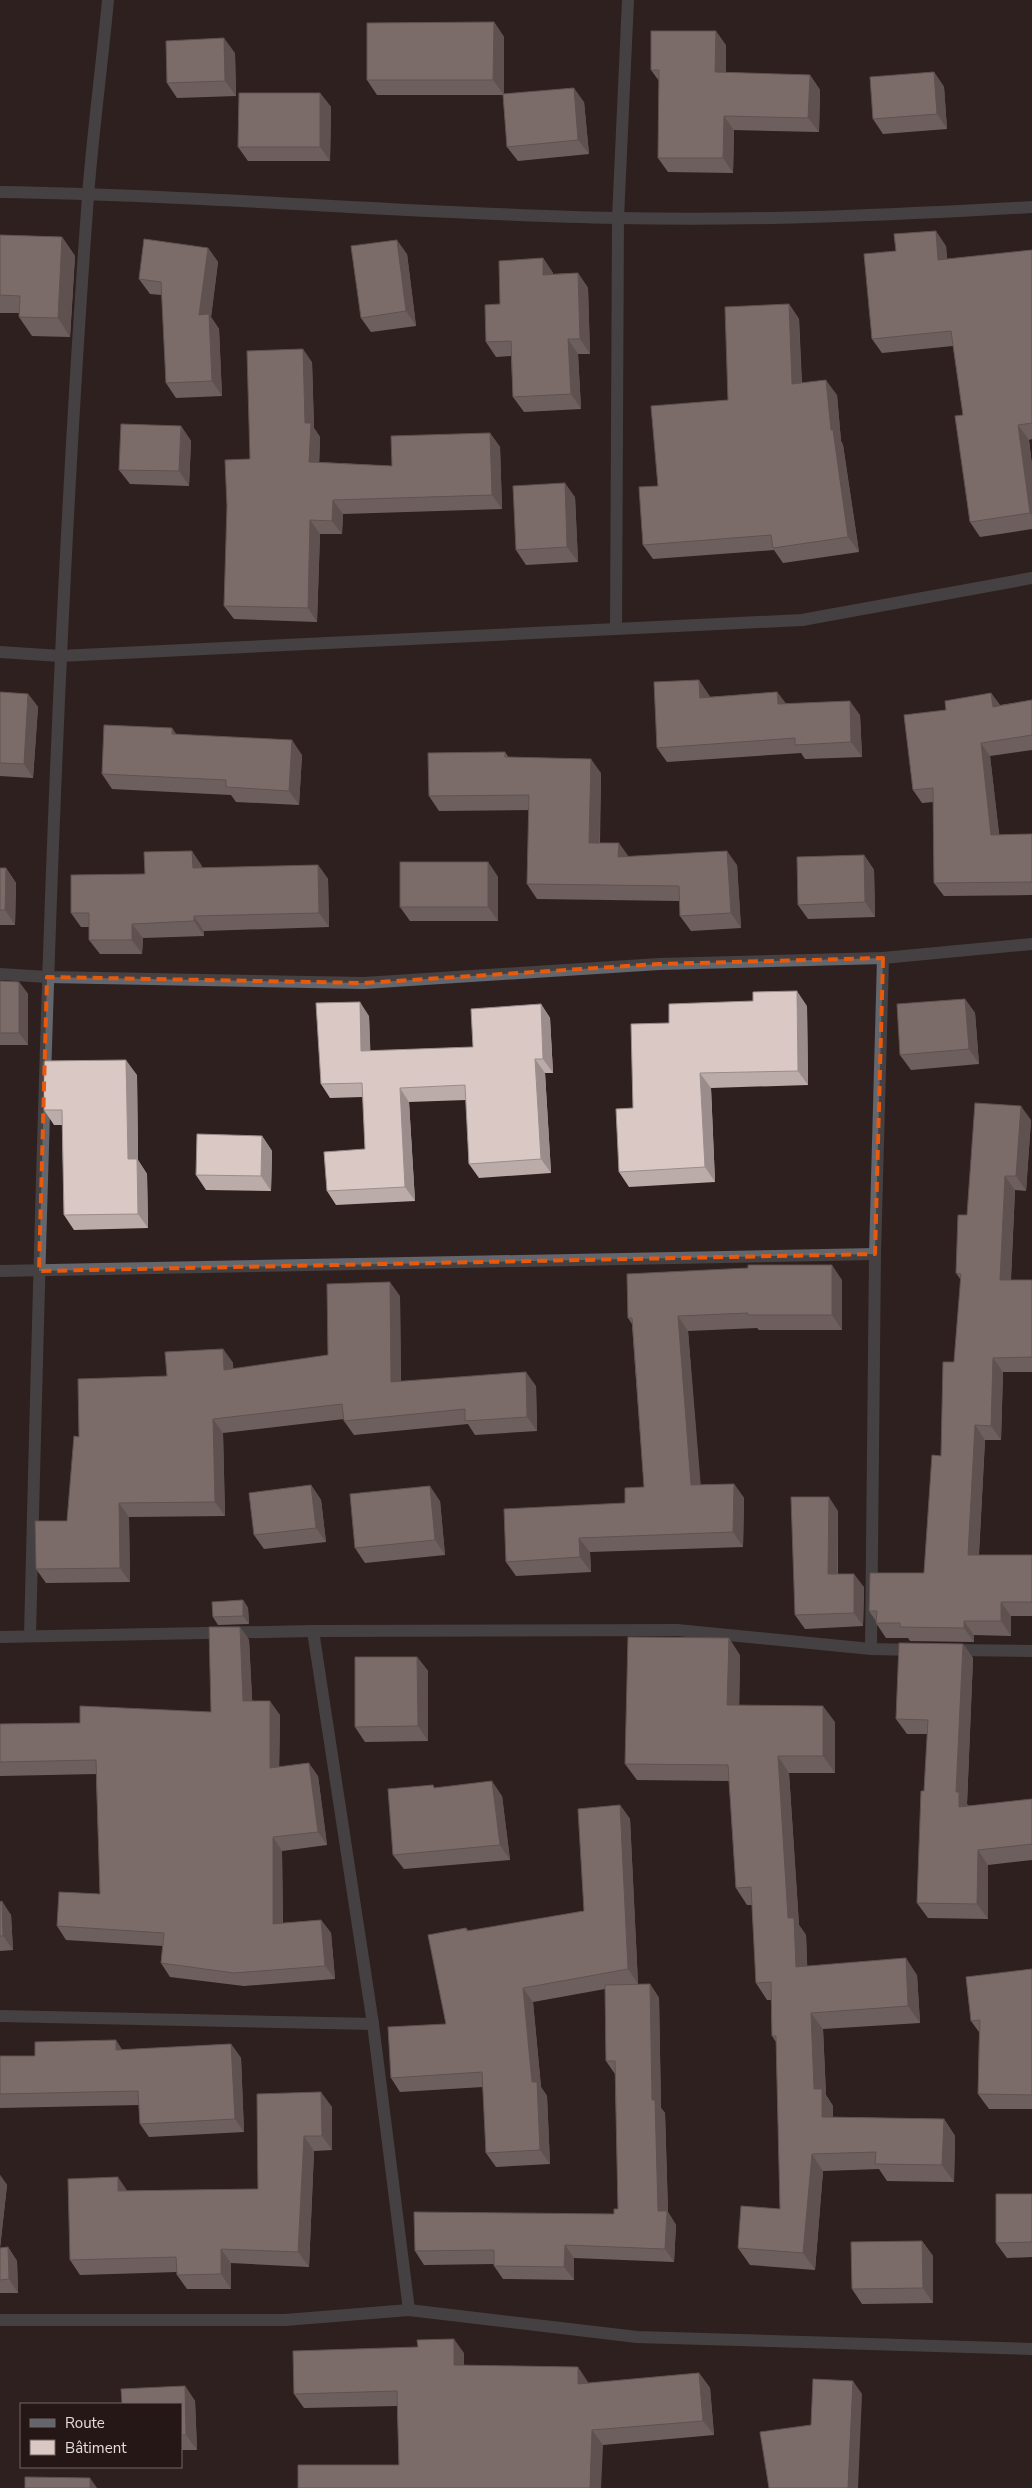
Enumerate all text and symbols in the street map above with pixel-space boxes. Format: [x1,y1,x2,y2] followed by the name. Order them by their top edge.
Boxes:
[20,2403,182,2468] legend
[65,2413,105,2433] text: Route
[65,2438,127,2458] text: Bâtiment

